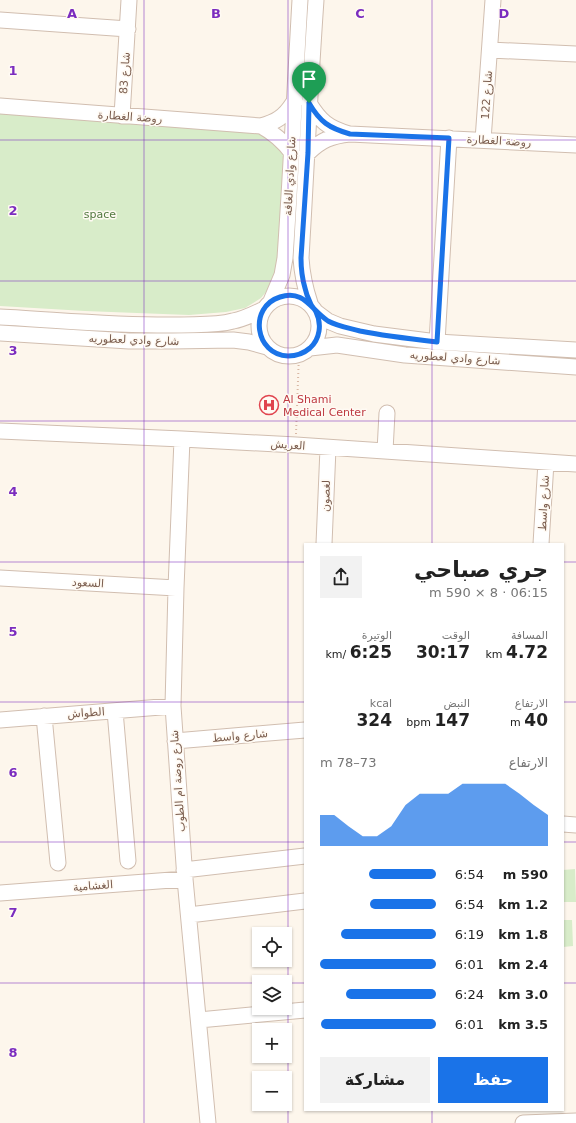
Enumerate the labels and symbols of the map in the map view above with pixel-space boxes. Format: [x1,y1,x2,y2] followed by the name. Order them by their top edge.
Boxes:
[67,6,77,21] text: A
[211,6,221,21] text: B
[355,6,365,21] text: C
[499,6,510,21] text: D
[117,52,133,94] street label: شارع 83
[292,62,326,103] pin
[8,63,18,78] text: 1
[479,70,495,120] street label: شارع 122
[97,108,163,126] street label: روضة الغطارة
[466,133,532,149] street label: روضة الغطارة
[281,136,299,216] street label: شارع وادي الغافة
[8,203,18,218] text: 2
[84,208,116,221] park label: space
[88,332,180,348] street label: شارع وادي لعطوريه
[8,343,18,358] text: 3
[409,348,501,368] street label: شارع وادي لعطوريه
[283,393,366,419] place label: Al Shami Medical Center
[258,394,280,416] hospital icon: Al Shami Medical Center
[270,437,306,453] street label: العريش
[536,475,552,531] street label: شارع واسط
[319,480,333,512] street label: لغصون
[8,484,18,499] text: 4
[72,576,104,590] street label: السعود
[8,624,18,639] text: 5
[67,705,105,721] street label: الطواش
[212,727,268,745] street label: شارع واسط
[168,730,188,832] street label: شارع روضة ام الطوب
[8,765,18,780] text: 6
[73,878,113,894] street label: الغشامية
[8,905,18,920] text: 7
[8,1045,18,1060] text: 8

